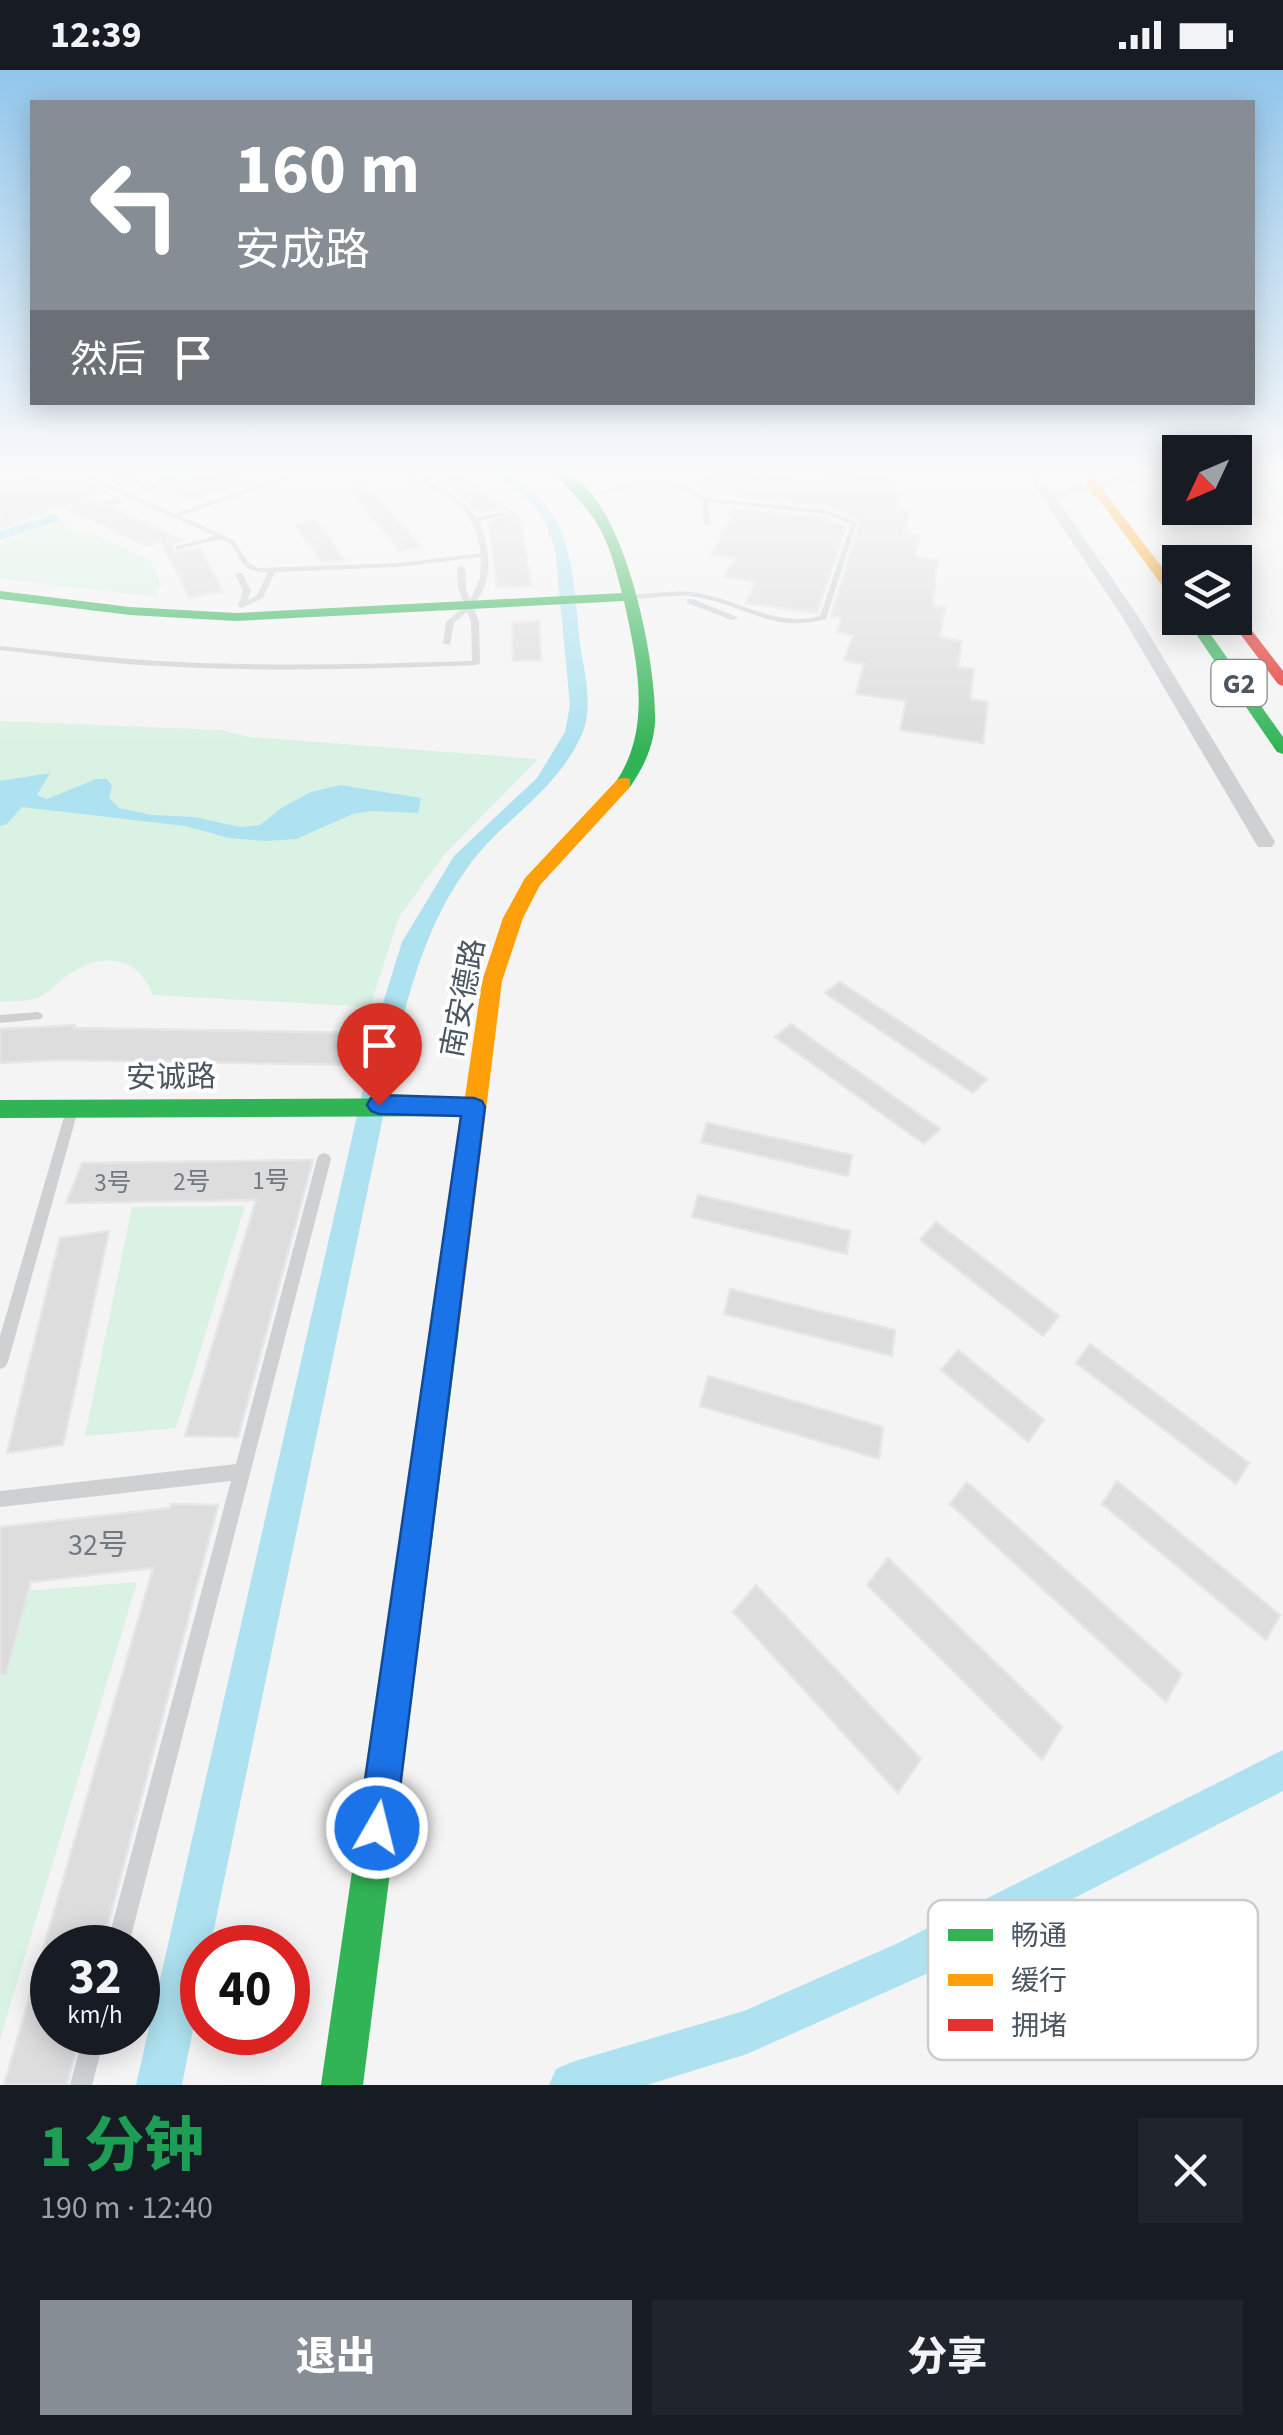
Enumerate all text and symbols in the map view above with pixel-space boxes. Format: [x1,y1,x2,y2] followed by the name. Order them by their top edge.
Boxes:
[50,8,142,62] text: 12:39
[235,120,420,220] text: 160 m
[70,140,200,270] icon: left
[235,219,370,283] text: 安成路
[166,330,221,385] icon: arrive
[70,333,146,387] text: 然后
[1162,435,1252,525] north arrow
[1162,435,1252,635] map controls
[1162,545,1252,635] button: layers
[1212,660,1266,706] road number: G2
[431,935,496,1061] street label: 南安德路
[337,1003,422,1106] pin
[352,1018,407,1073] icon: arrive
[126,1055,216,1100] street label: 安诚路
[252,1163,290,1199] house number: 1号
[173,1164,211,1200] house number: 2号
[94,1165,132,1201] house number: 3号
[68,1524,128,1567] house number: 32号
[325,1776,429,1880] position arrow
[928,1900,1258,2060] legend
[1011,1916,1067,1956] text: 畅通
[180,1925,310,2055] speed limit sign: 40
[69,1942,121,2013] text: 32
[1011,1961,1067,2001] text: 缓行
[67,1997,123,2033] text: km/h
[1011,2006,1067,2046] text: 拥堵
[40,2105,204,2190] text: 1 分钟
[1138,2118,1243,2223] button: close
[40,2185,213,2231] text: 190 m · 12:40
[40,2300,632,2415] button: 退出
[652,2300,1243,2415] button: 分享

